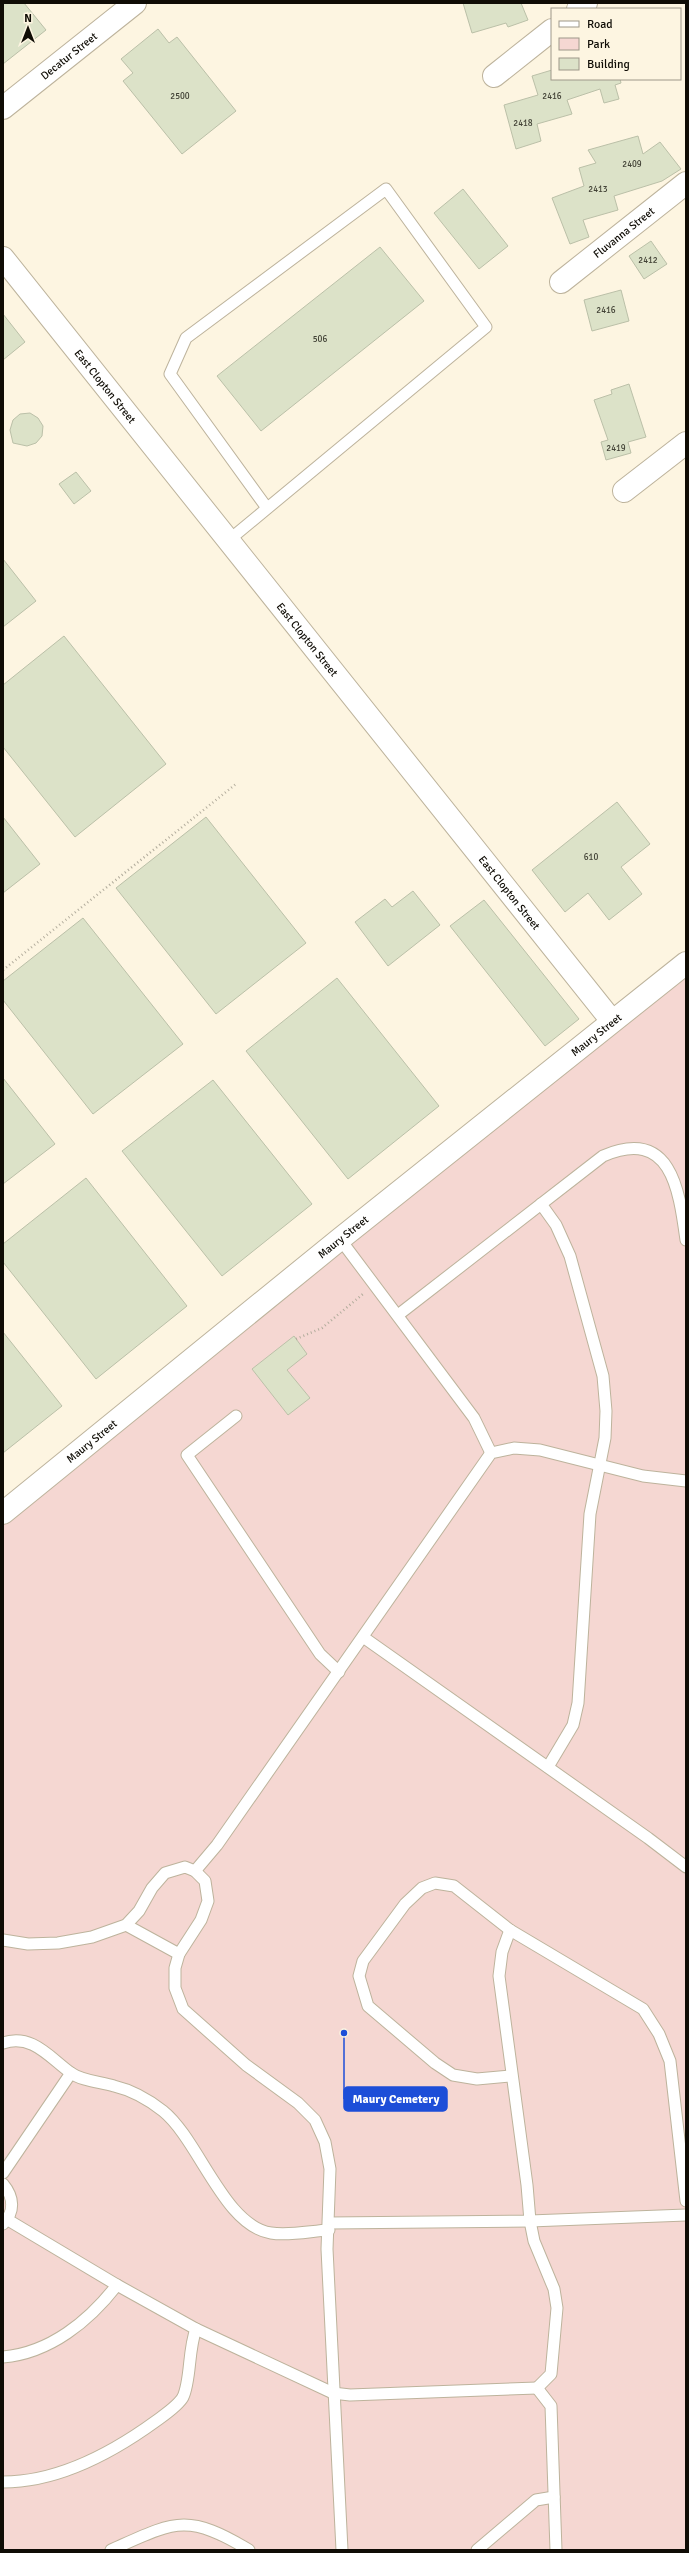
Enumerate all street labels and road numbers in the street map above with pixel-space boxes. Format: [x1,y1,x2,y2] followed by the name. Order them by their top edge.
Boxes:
[38,29,100,82] street label: Decatur Street
[591,204,657,260] street label: Fluvanna Street
[72,347,139,426] street label: East Clopton Street
[274,600,341,679] street label: East Clopton Street
[476,853,543,932] street label: East Clopton Street
[568,1010,624,1059] street label: Maury Street
[315,1212,371,1261] street label: Maury Street
[64,1417,119,1465] street label: Maury Street

